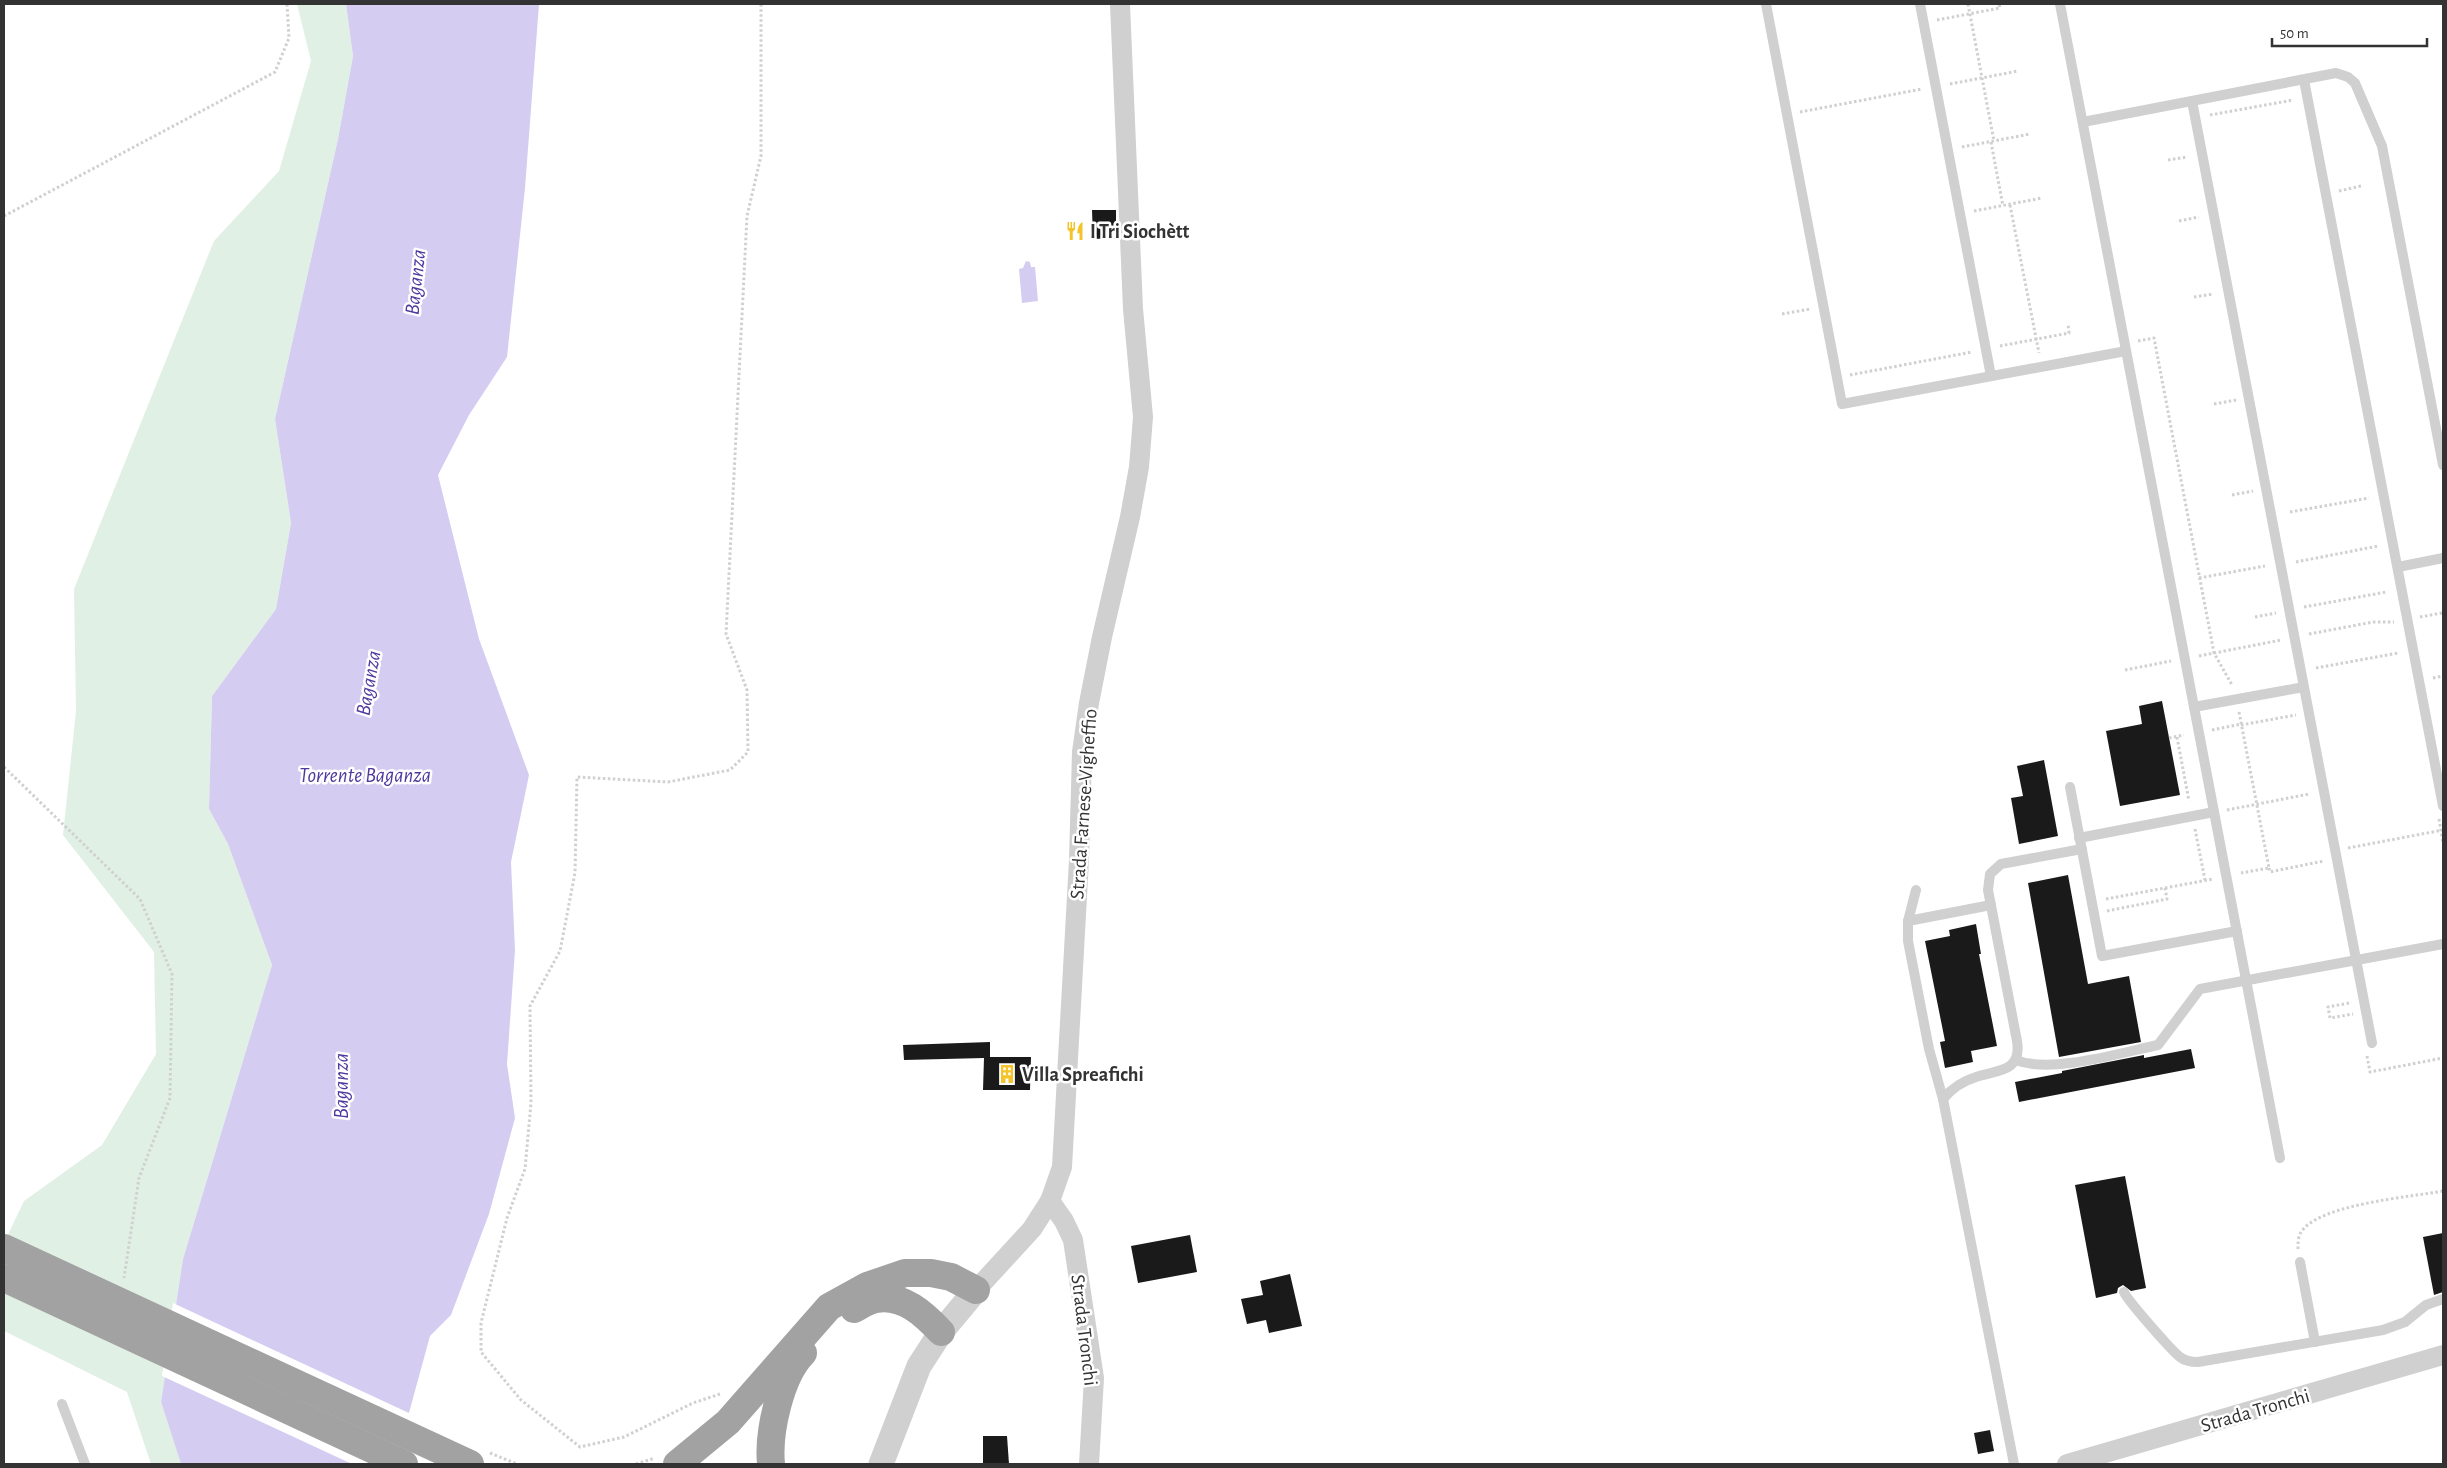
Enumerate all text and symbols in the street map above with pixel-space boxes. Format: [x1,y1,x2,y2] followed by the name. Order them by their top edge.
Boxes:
[2272,15,2427,47] scale bar
[2280,26,2309,41] text: 50 m
[1064,220,1086,242] restaurant icon: I Tri Siochètt
[1090,222,1190,242] place label: I Tri Siochètt
[402,248,429,316] water label: Baganza
[352,649,385,717] water label: Baganza
[1067,708,1101,900] street label: Strada Farnese-Vigheffio
[299,765,431,786] water label: Torrente Baganza
[331,1053,352,1119] water label: Baganza
[996,1063,1018,1085] building icon: Villa Spreafichi
[1022,1065,1144,1085] place label: Villa Spreafichi
[1067,1273,1101,1387] street label: Strada Tronchi
[2199,1386,2312,1436] street label: Strada Tronchi

